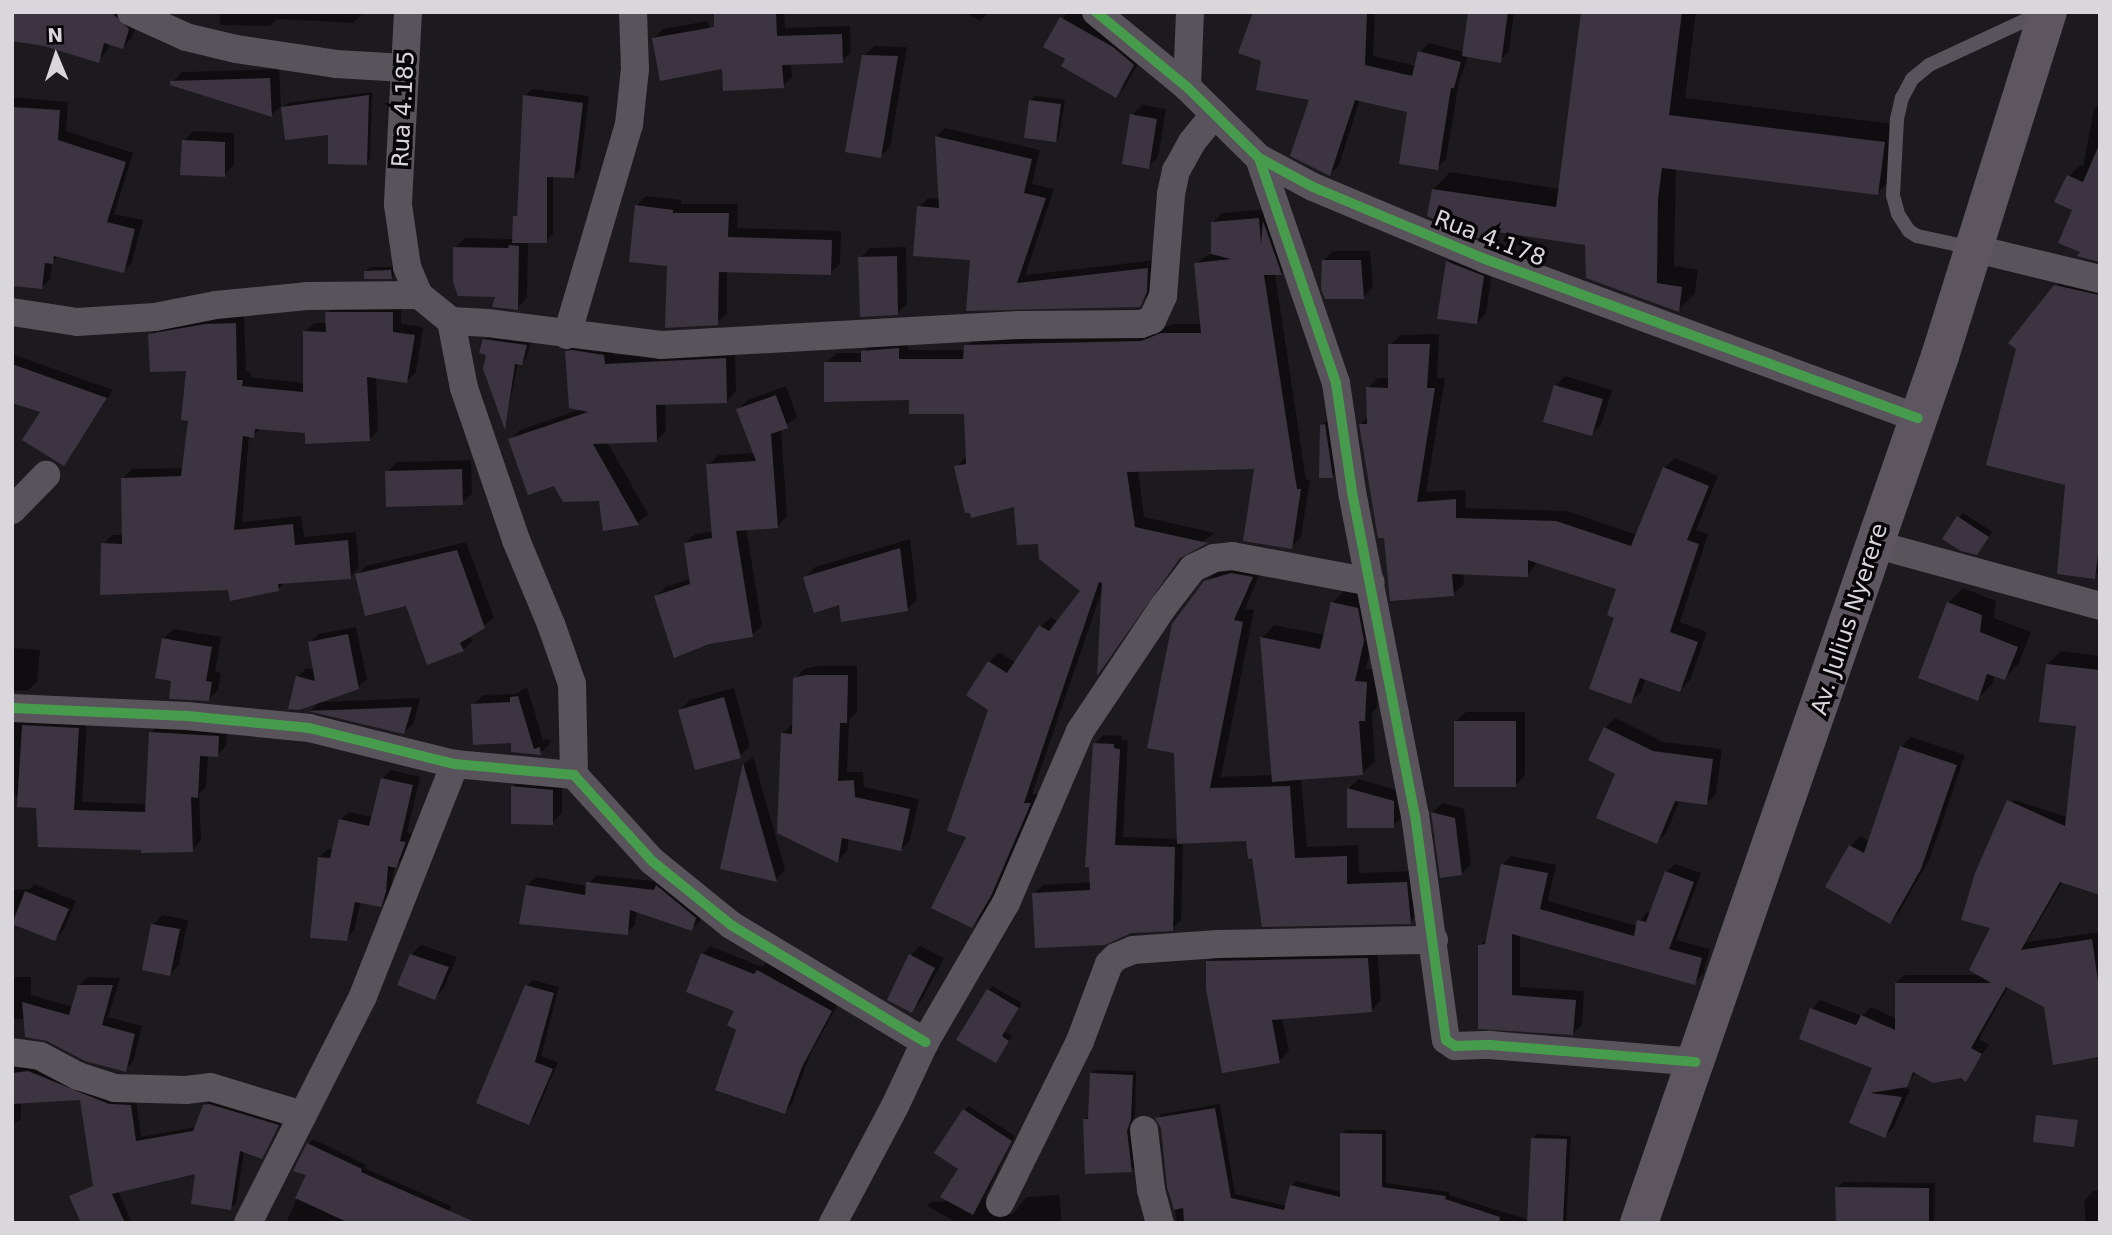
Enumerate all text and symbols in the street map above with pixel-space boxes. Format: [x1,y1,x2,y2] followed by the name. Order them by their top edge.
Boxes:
[21,21,91,91] north arrow
[47,24,64,46] text: N
[386,50,420,168] street label: Rua 4.185
[1431,204,1549,272] street label: Rua 4.178
[1805,520,1893,718] street label: Av. Julius Nyerere

